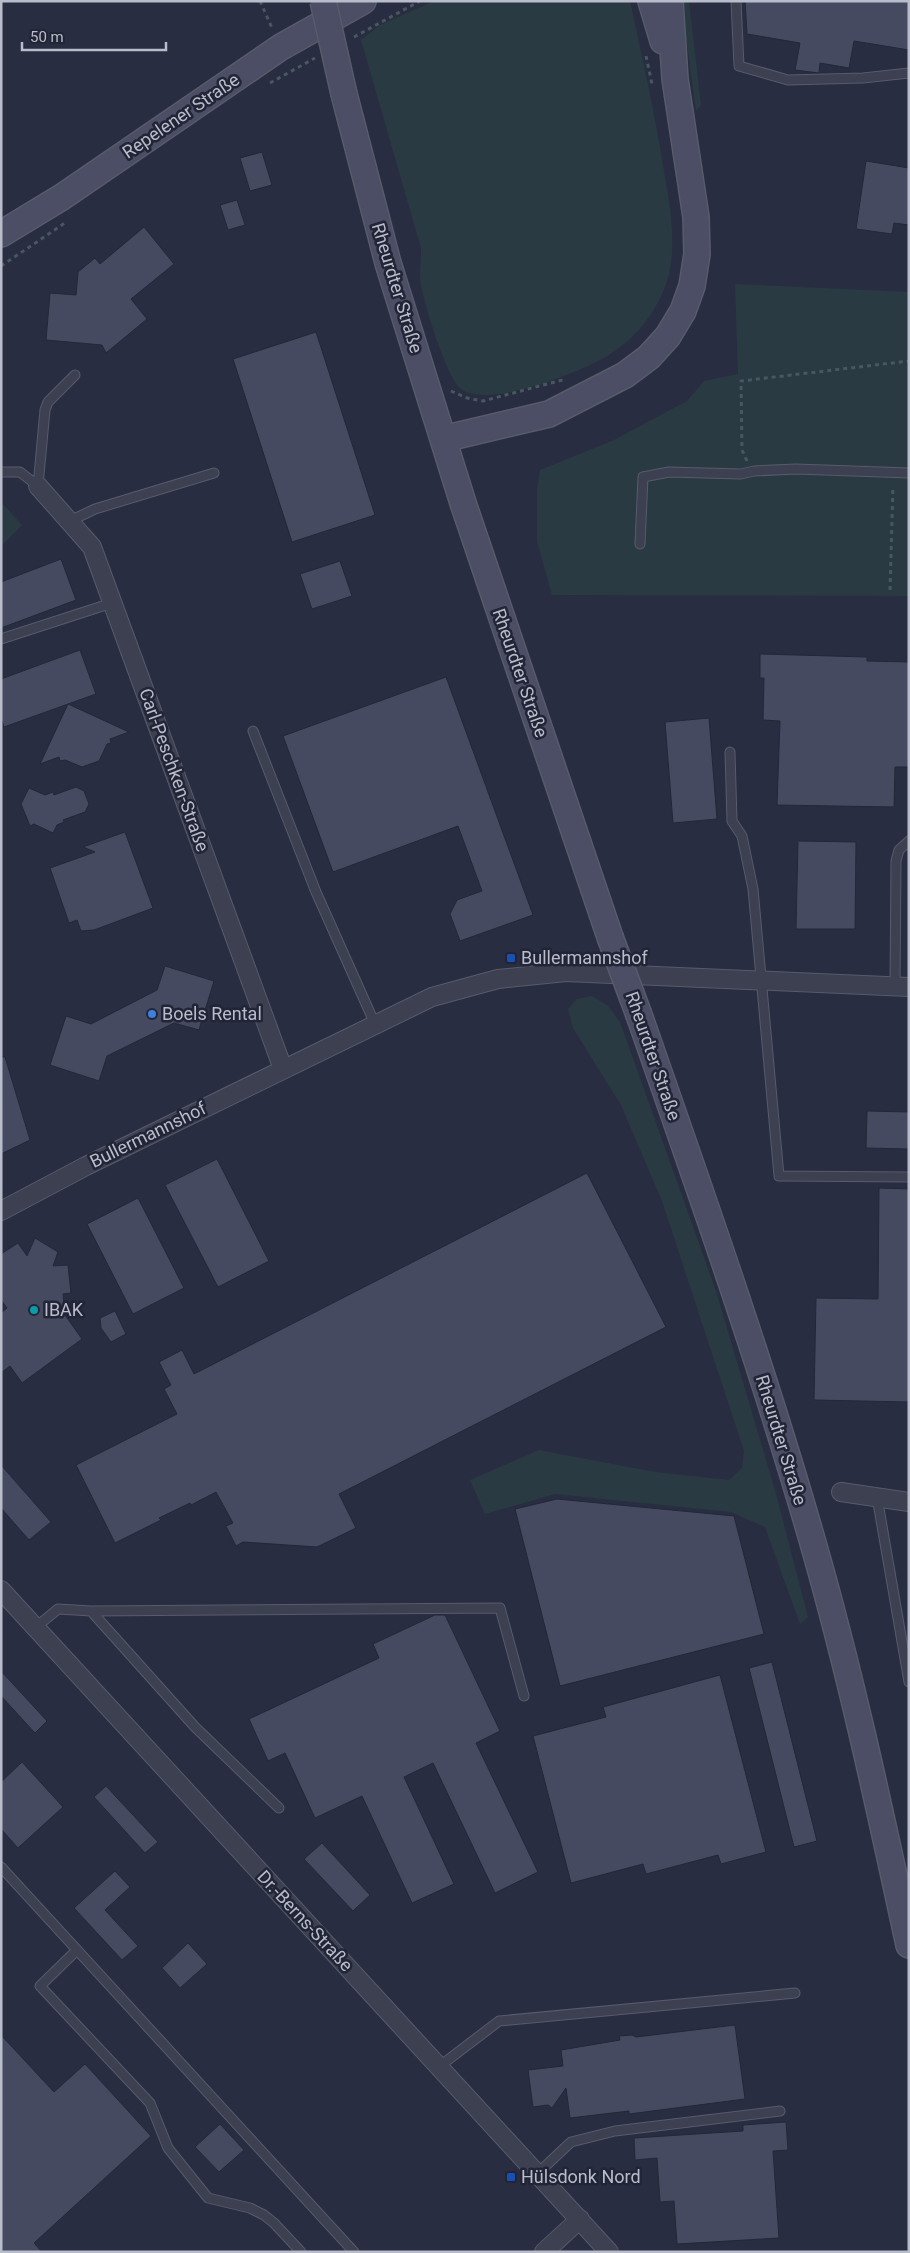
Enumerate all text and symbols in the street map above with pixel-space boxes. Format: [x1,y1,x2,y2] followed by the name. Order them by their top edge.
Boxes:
[22,20,166,52] scale bar
[30,28,64,46] text: 50 m
[118,69,243,162] street label: Repelener Straße
[368,220,427,355] street label: Rheurdter Straße
[489,606,552,740] street label: Rheurdter Straße
[135,685,214,854] street label: Carl-Peschken-Straße
[521,947,648,968] place label: Bullermannshof
[505,952,517,964] marker: Bullermannshof
[622,989,685,1123] street label: Rheurdter Straße
[162,1003,262,1024] place label: Boels Rental
[146,1008,158,1020] marker: Boels Rental
[86,1097,210,1172] street label: Bullermannshof
[44,1299,84,1320] place label: IBAK
[28,1304,40,1316] marker: IBAK
[752,1372,811,1507] street label: Rheurdter Straße
[253,1866,357,1975] street label: Dr.-Berns-Straße
[521,2166,641,2187] place label: Hülsdonk Nord
[505,2171,517,2183] marker: Hülsdonk Nord

